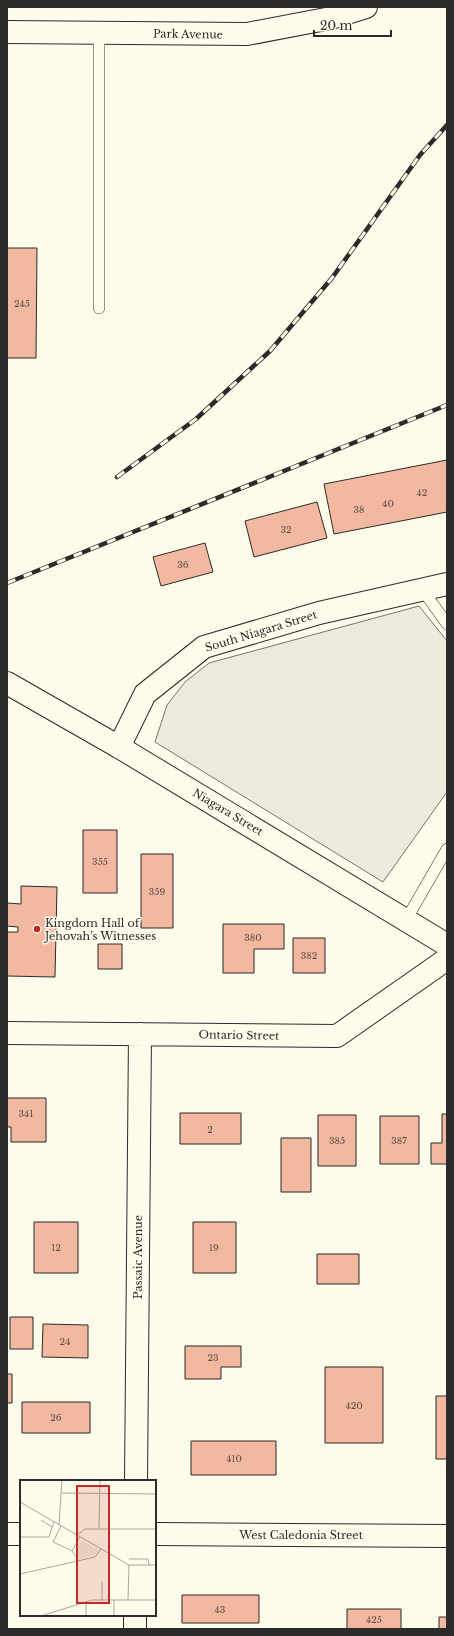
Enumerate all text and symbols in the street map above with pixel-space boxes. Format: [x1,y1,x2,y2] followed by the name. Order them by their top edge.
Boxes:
[314,12,391,38] scale bar
[320,18,352,33] text: 20 m
[153,26,223,42] street label: Park Avenue
[14,298,30,309] house number: 245
[417,487,427,498] house number: 42
[382,498,394,509] house number: 40
[354,504,365,515] house number: 38
[280,524,292,535] house number: 32
[177,559,189,570] house number: 36
[203,607,319,655] street label: South Niagara Street
[190,785,267,839] street label: Niagara Street
[92,856,108,867] house number: 355
[149,886,165,897] house number: 359
[43,916,156,943] place label: Kingdom Hall of Jehovah’s Witnesses
[32,924,42,934] marker: Kingdom Hall of Jehovah’s Witnesses
[244,932,262,943] house number: 380
[301,950,317,961] house number: 382
[199,1027,280,1043] street label: Ontario Street
[19,1108,33,1119] house number: 341
[207,1124,213,1135] house number: 2
[329,1135,345,1146] house number: 385
[391,1135,407,1146] house number: 387
[131,1215,145,1299] street label: Passaic Avenue
[51,1242,61,1253] house number: 12
[209,1242,219,1253] house number: 19
[60,1336,70,1347] house number: 24
[207,1352,219,1363] house number: 23
[345,1400,363,1411] house number: 420
[50,1412,62,1423] house number: 26
[226,1453,242,1464] house number: 410
[20,1480,156,1616] inset map
[238,1528,364,1542] street label: West Caledonia Street
[215,1604,225,1615] house number: 43
[366,1614,382,1625] house number: 425

